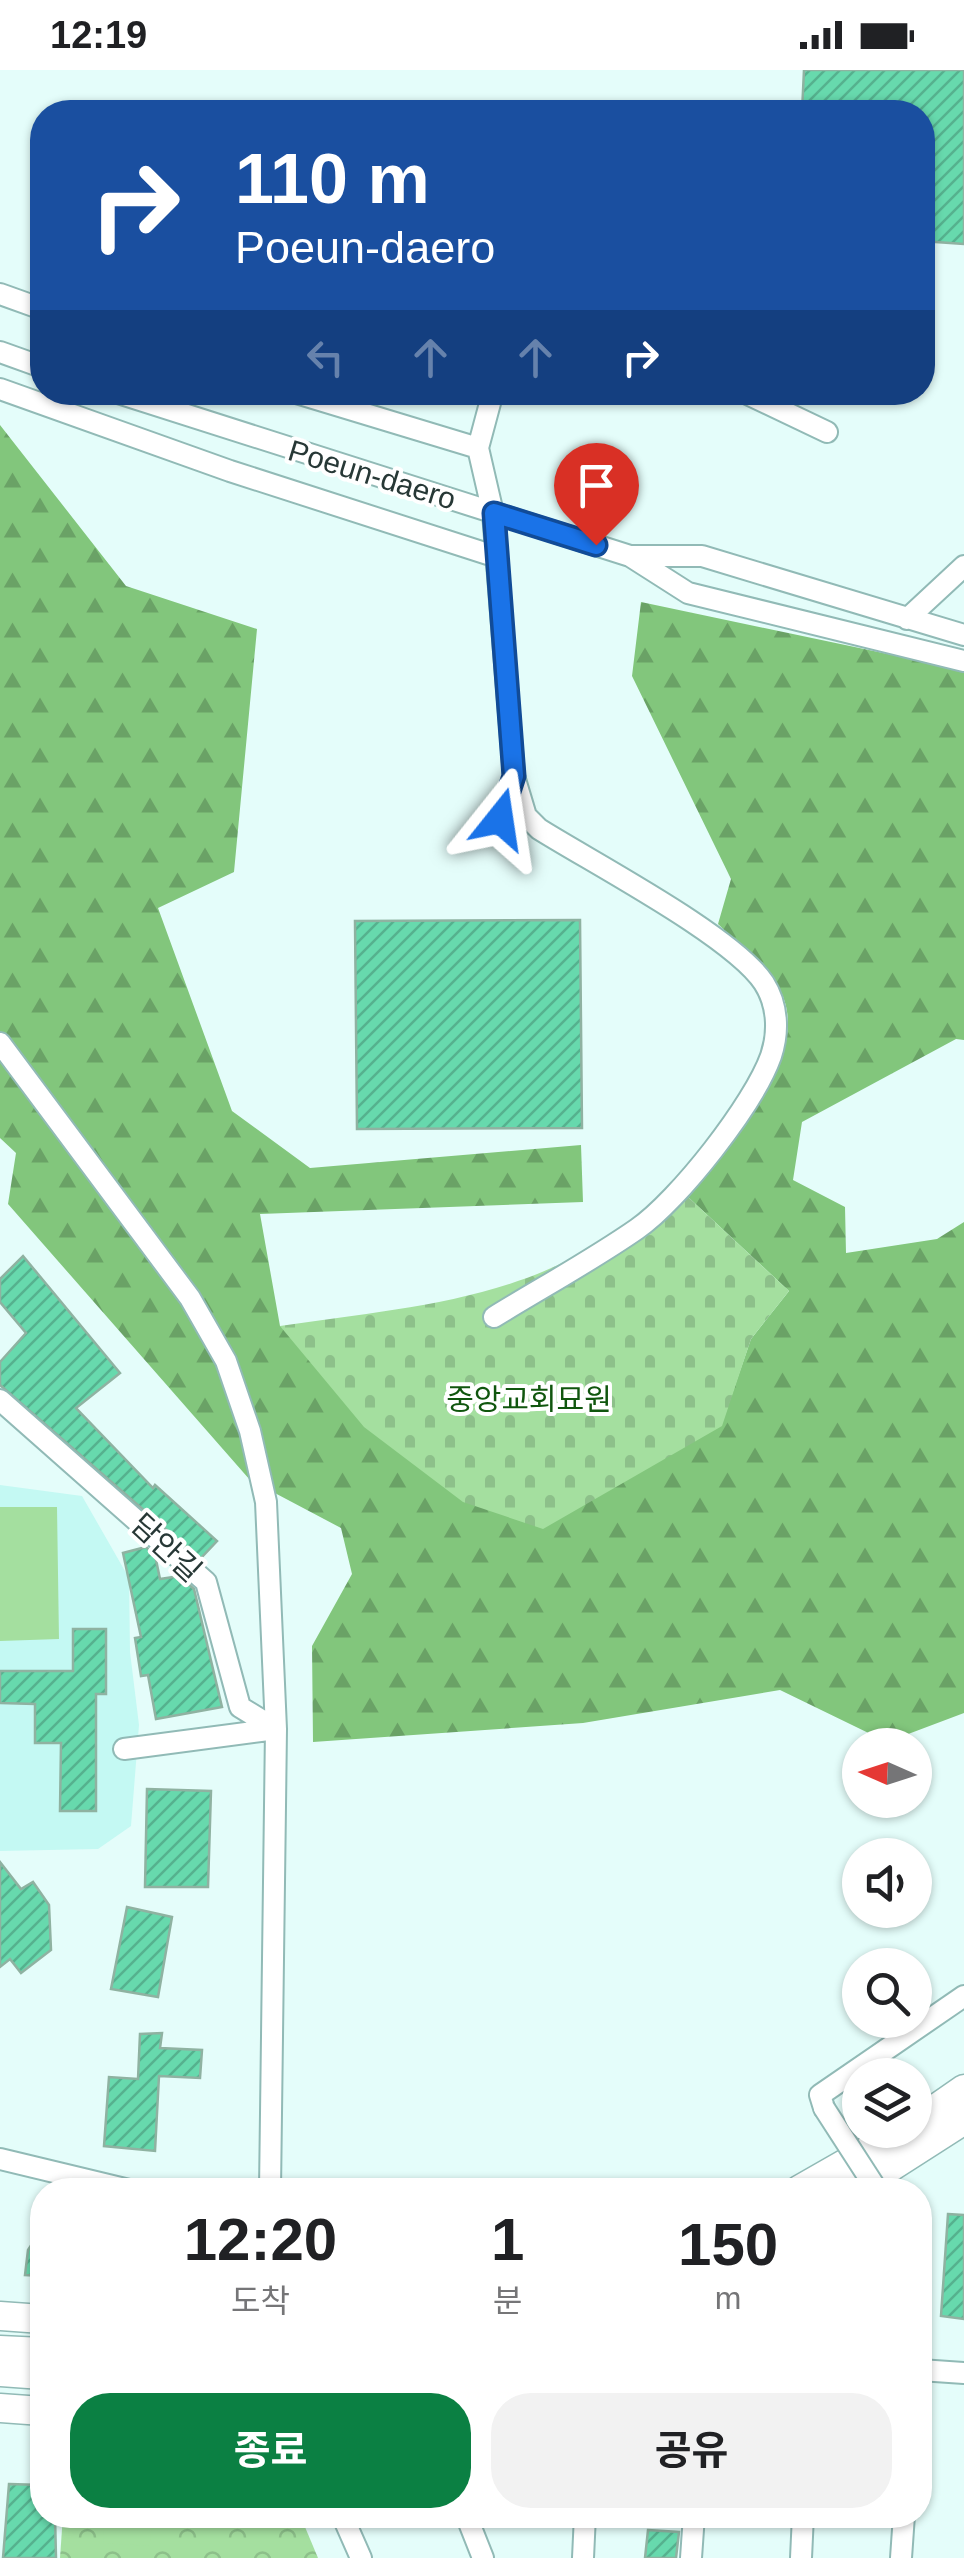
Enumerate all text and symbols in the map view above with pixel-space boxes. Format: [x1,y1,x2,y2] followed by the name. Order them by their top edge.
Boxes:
[50,14,147,56] text: 12:19
[70,140,200,270] icon: right
[235,140,430,218] text: 110 m
[235,222,495,273] text: Poeun-daero
[298,330,353,385] icon: left
[403,330,458,385] icon: ahead
[508,330,563,385] icon: ahead
[613,330,668,385] icon: right
[284,433,460,516] street label: Poeun-daero
[554,443,639,546] pin
[569,458,624,513] icon: arrive
[448,767,552,871] position arrow
[446,1383,612,1416] park label: 중앙교회묘원
[125,1507,208,1588] street label: 담안길
[842,1728,932,1818] north arrow
[842,1728,932,2148] map controls
[842,1838,932,1928] button: sound
[842,1948,932,2038] button: search
[842,2058,932,2148] button: layers
[184,2206,337,2273] text: 12:20
[491,2206,524,2273] text: 1
[678,2211,778,2278] text: 150
[715,2280,741,2316] text: m
[231,2283,290,2319] text: 도착
[493,2283,522,2319] text: 분
[70,2393,471,2508] button: 종료
[491,2393,892,2508] button: 공유

